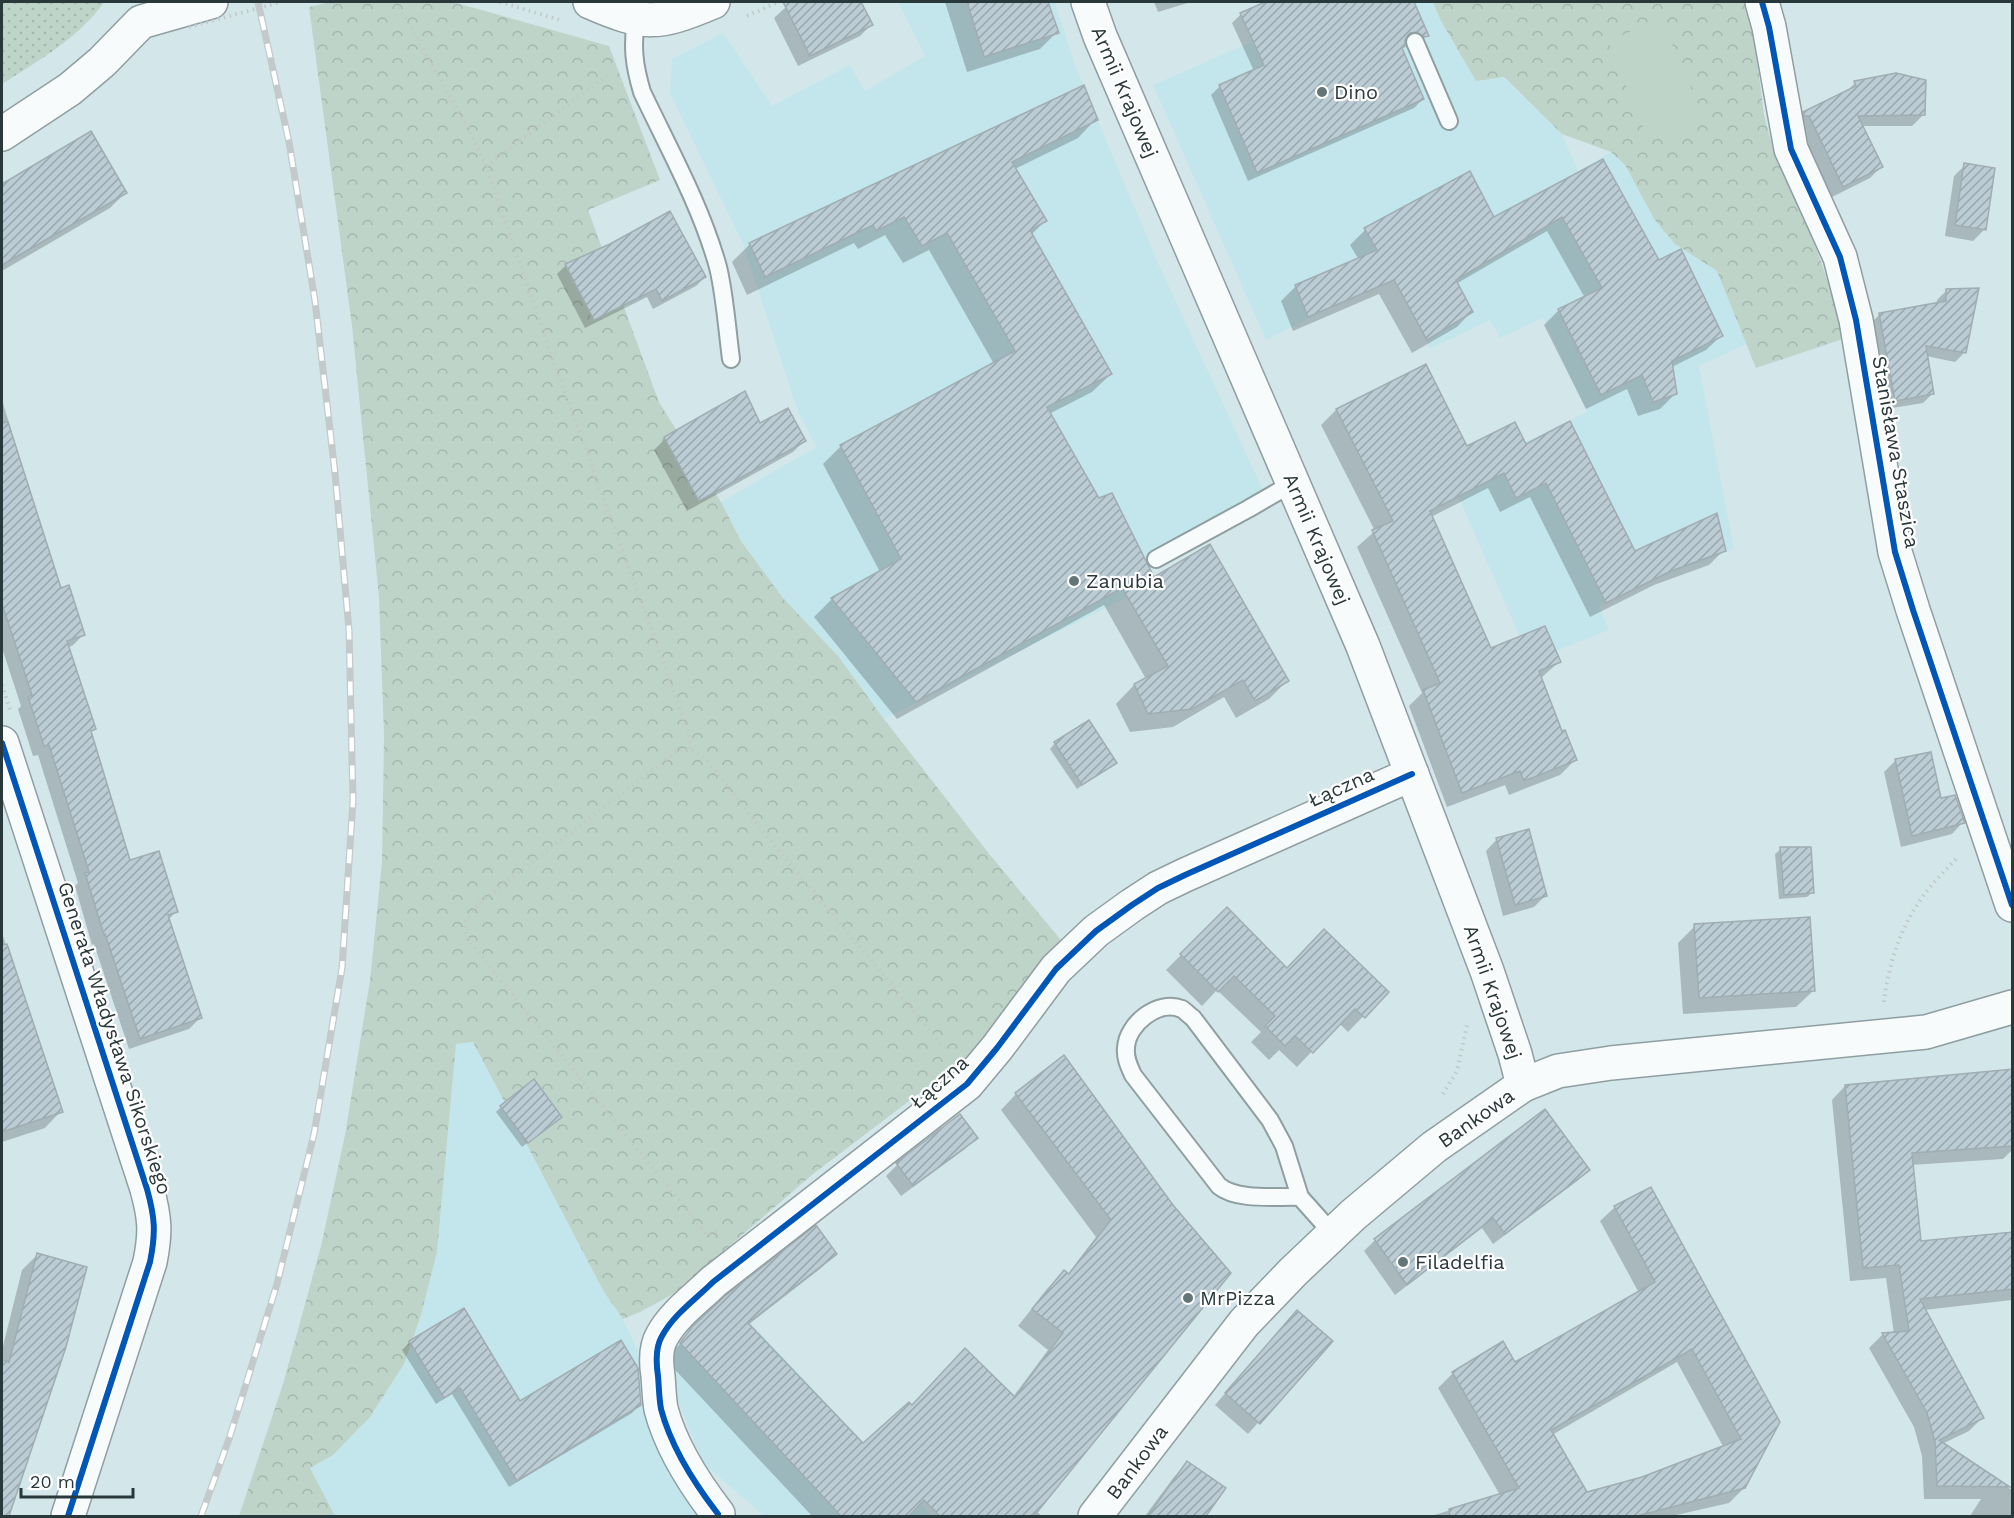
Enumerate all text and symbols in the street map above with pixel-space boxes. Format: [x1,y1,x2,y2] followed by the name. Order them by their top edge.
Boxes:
[1087,23,1163,161] street label: Armii Krajowej
[1334,80,1378,104] place label: Dino
[1315,85,1329,99] marker: Dino
[1867,354,1925,550] street label: Stanisława Staszica
[1279,470,1355,608] street label: Armii Krajowej
[1086,569,1164,593] place label: Zanubia
[1067,574,1081,588] marker: Zanubia
[1304,762,1378,812] street label: Łączna
[53,879,177,1197] street label: Generała Władysława Sikorskiego
[1459,922,1527,1062] street label: Armii Krajowej
[905,1050,973,1114] street label: Łączna
[1433,1083,1519,1153] street label: Bankowa
[1415,1250,1505,1274] place label: Filadelfia
[1396,1255,1410,1269] marker: Filadelfia
[1200,1286,1275,1310] place label: MrPizza
[1181,1291,1195,1305] marker: MrPizza
[1101,1420,1173,1504] street label: Bankowa
[21,1461,134,1499] scale bar
[30,1471,75,1492] text: 20 m

